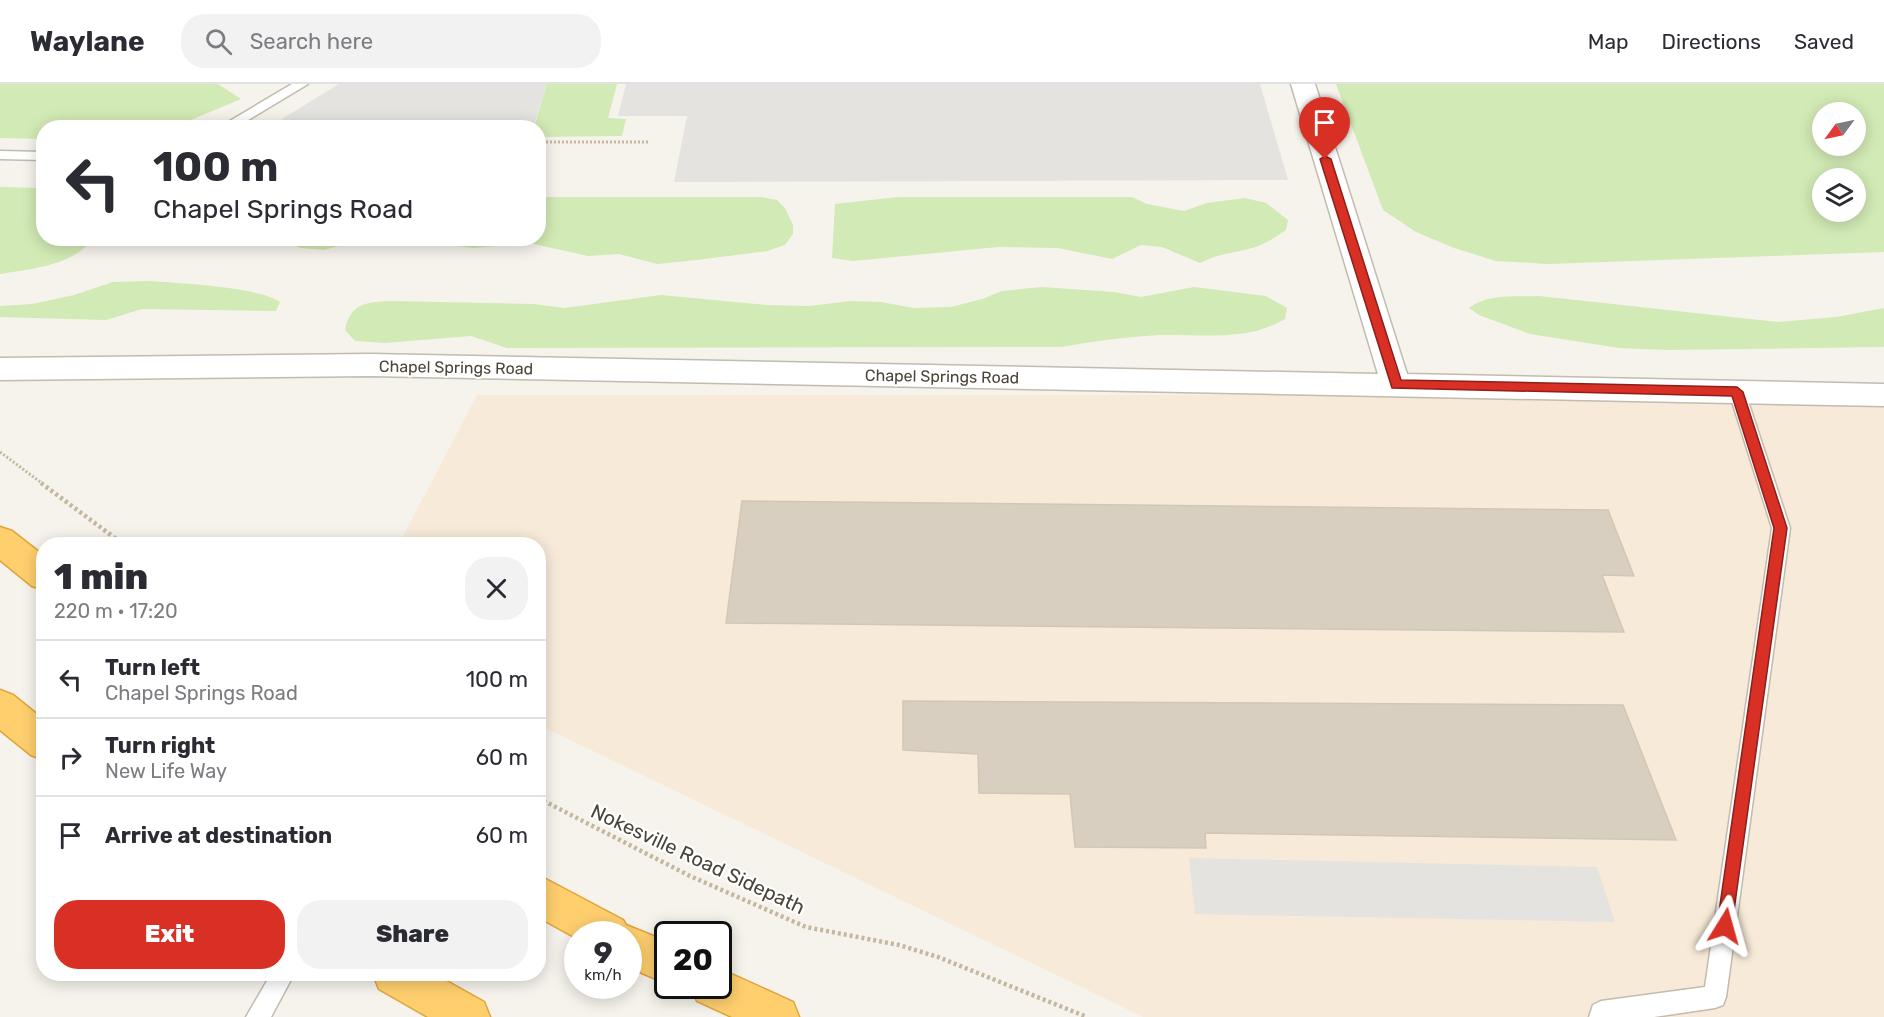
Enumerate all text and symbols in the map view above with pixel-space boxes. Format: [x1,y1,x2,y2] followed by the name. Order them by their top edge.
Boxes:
[181,14,601,68] search box
[30,25,145,58] text: Waylane
[202,25,235,58] icon: search
[250,28,373,55] text: Search here
[1588,29,1629,54] text: Map
[1662,29,1761,54] text: Directions
[1794,29,1854,54] text: Saved
[1299,97,1350,159] pin
[1812,102,1866,156] north arrow
[1812,102,1866,222] map controls
[1308,106,1341,139] icon: arrive
[153,142,278,192] text: 100 m
[54,144,132,222] icon: left
[1812,168,1866,222] button: layers
[153,193,413,225] text: Chapel Springs Road
[379,357,533,378] street label: Chapel Springs Road
[865,366,1019,387] street label: Chapel Springs Road
[54,555,148,598] text: 1 min
[465,557,528,620] button: close
[54,599,178,623] text: 220 m · 17:20
[105,654,200,681] text: Turn left
[54,663,87,696] icon: left
[466,666,528,693] text: 100 m
[105,681,298,705] text: Chapel Springs Road
[105,732,215,759] text: Turn right
[54,741,87,774] icon: right
[476,744,528,771] text: 60 m
[105,759,227,783] text: New Life Way
[587,799,809,919] street label: Nokesville Road Sidepath
[54,819,87,852] icon: arrive
[105,822,332,849] text: Arrive at destination
[476,822,528,849] text: 60 m
[1693,894,1757,958] position arrow
[54,900,285,969] button: Exit
[297,900,528,969] button: Share
[654,921,732,999] speed limit sign: 20
[593,935,613,971] text: 9
[584,966,622,984] text: km/h

